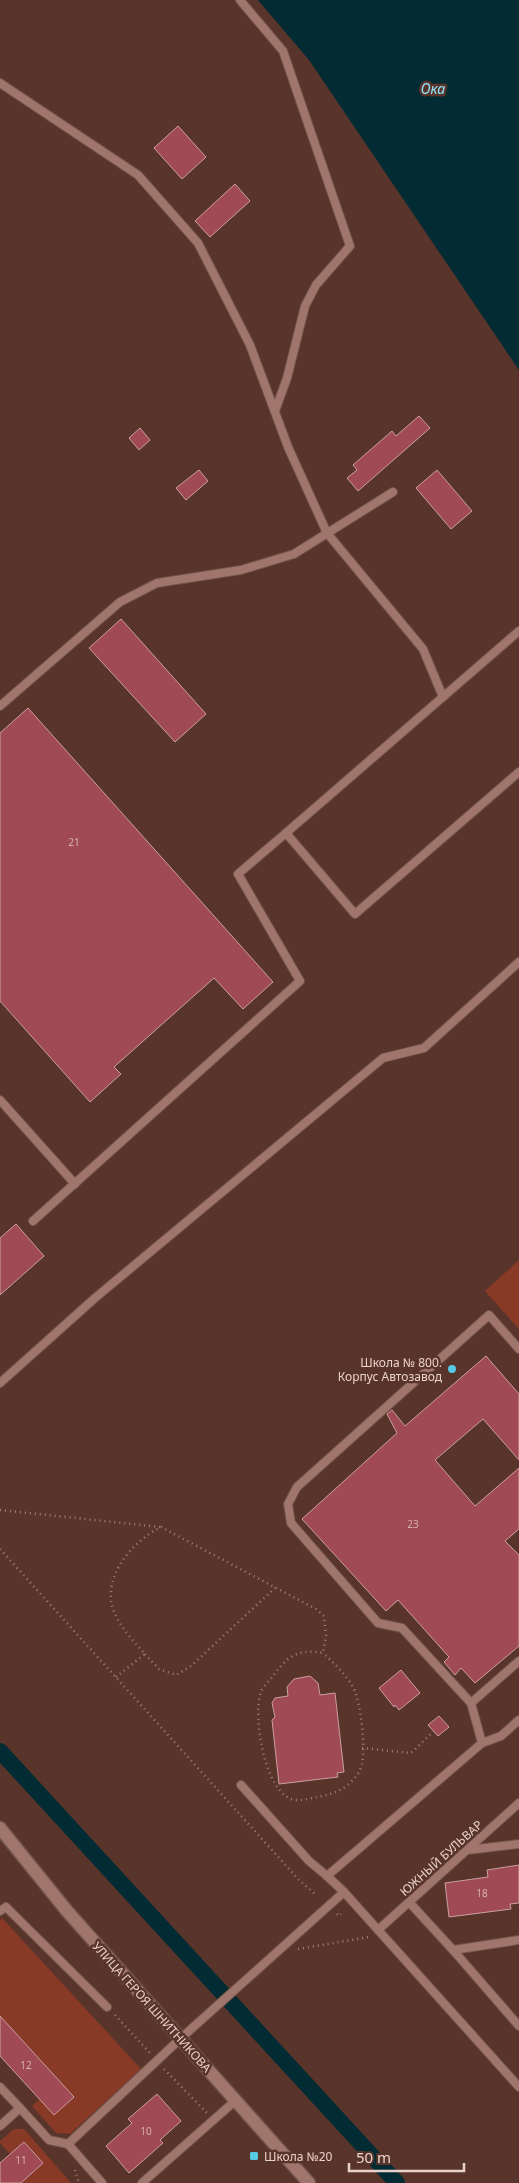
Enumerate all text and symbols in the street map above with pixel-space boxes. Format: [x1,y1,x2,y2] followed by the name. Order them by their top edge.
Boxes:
[421,79,445,98] water label: Ока
[68,835,80,849] house number: 21
[338,1354,443,1385] place label: Школа № 800. Корпус Автозавод
[446,1363,458,1375] marker: Школа № 800. Корпус Автозавод
[407,1517,419,1531] house number: 23
[396,1816,486,1900] street label: ЮЖНЫЙ БУЛЬВАР
[476,1886,488,1900] house number: 18
[89,1938,216,2076] street label: УЛИЦА ГЕРОЯ ШНИТНИКОВА
[20,2058,32,2072] house number: 12
[140,2124,152,2138] house number: 10
[349,2140,464,2172] scale bar
[356,2147,391,2167] text: 50 m
[264,2148,333,2165] place label: Школа №20
[248,2150,260,2162] marker: Школа №20
[15,2153,27,2167] house number: 11

